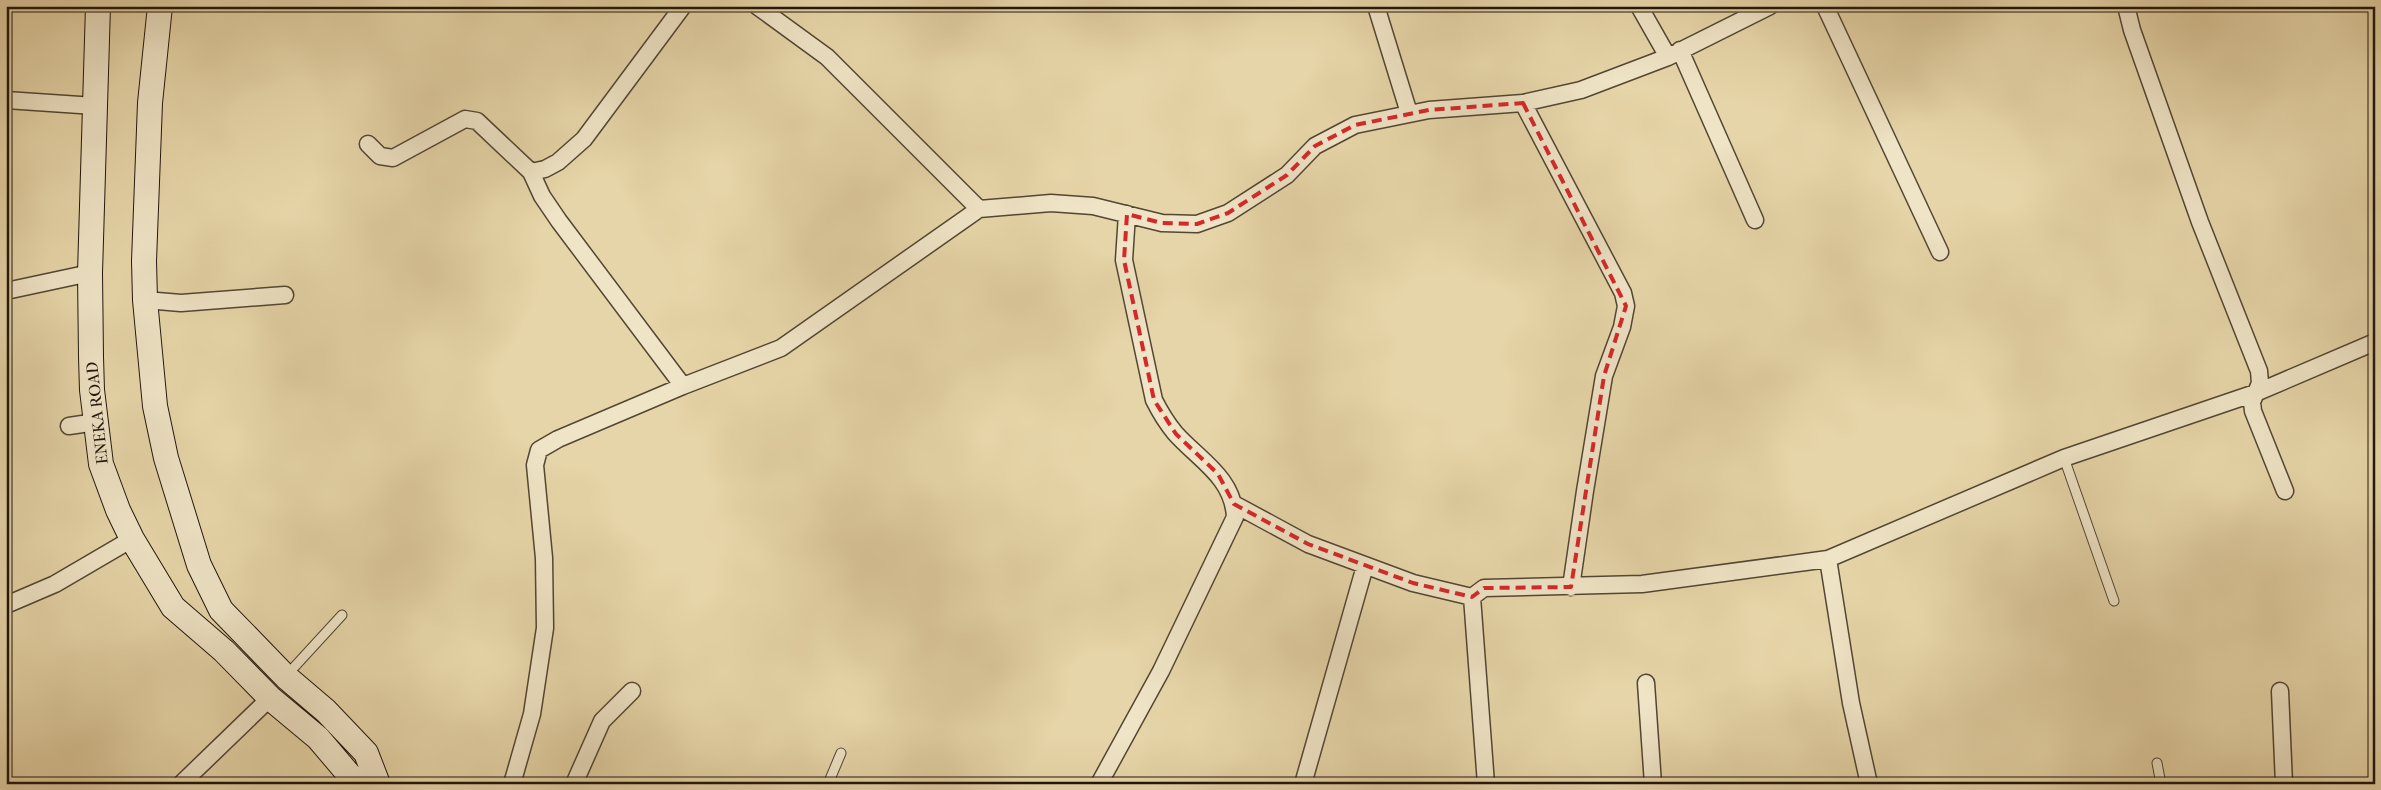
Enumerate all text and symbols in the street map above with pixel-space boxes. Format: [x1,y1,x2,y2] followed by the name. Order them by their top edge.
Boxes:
[82,361,112,465] street label: ENEKA ROAD

